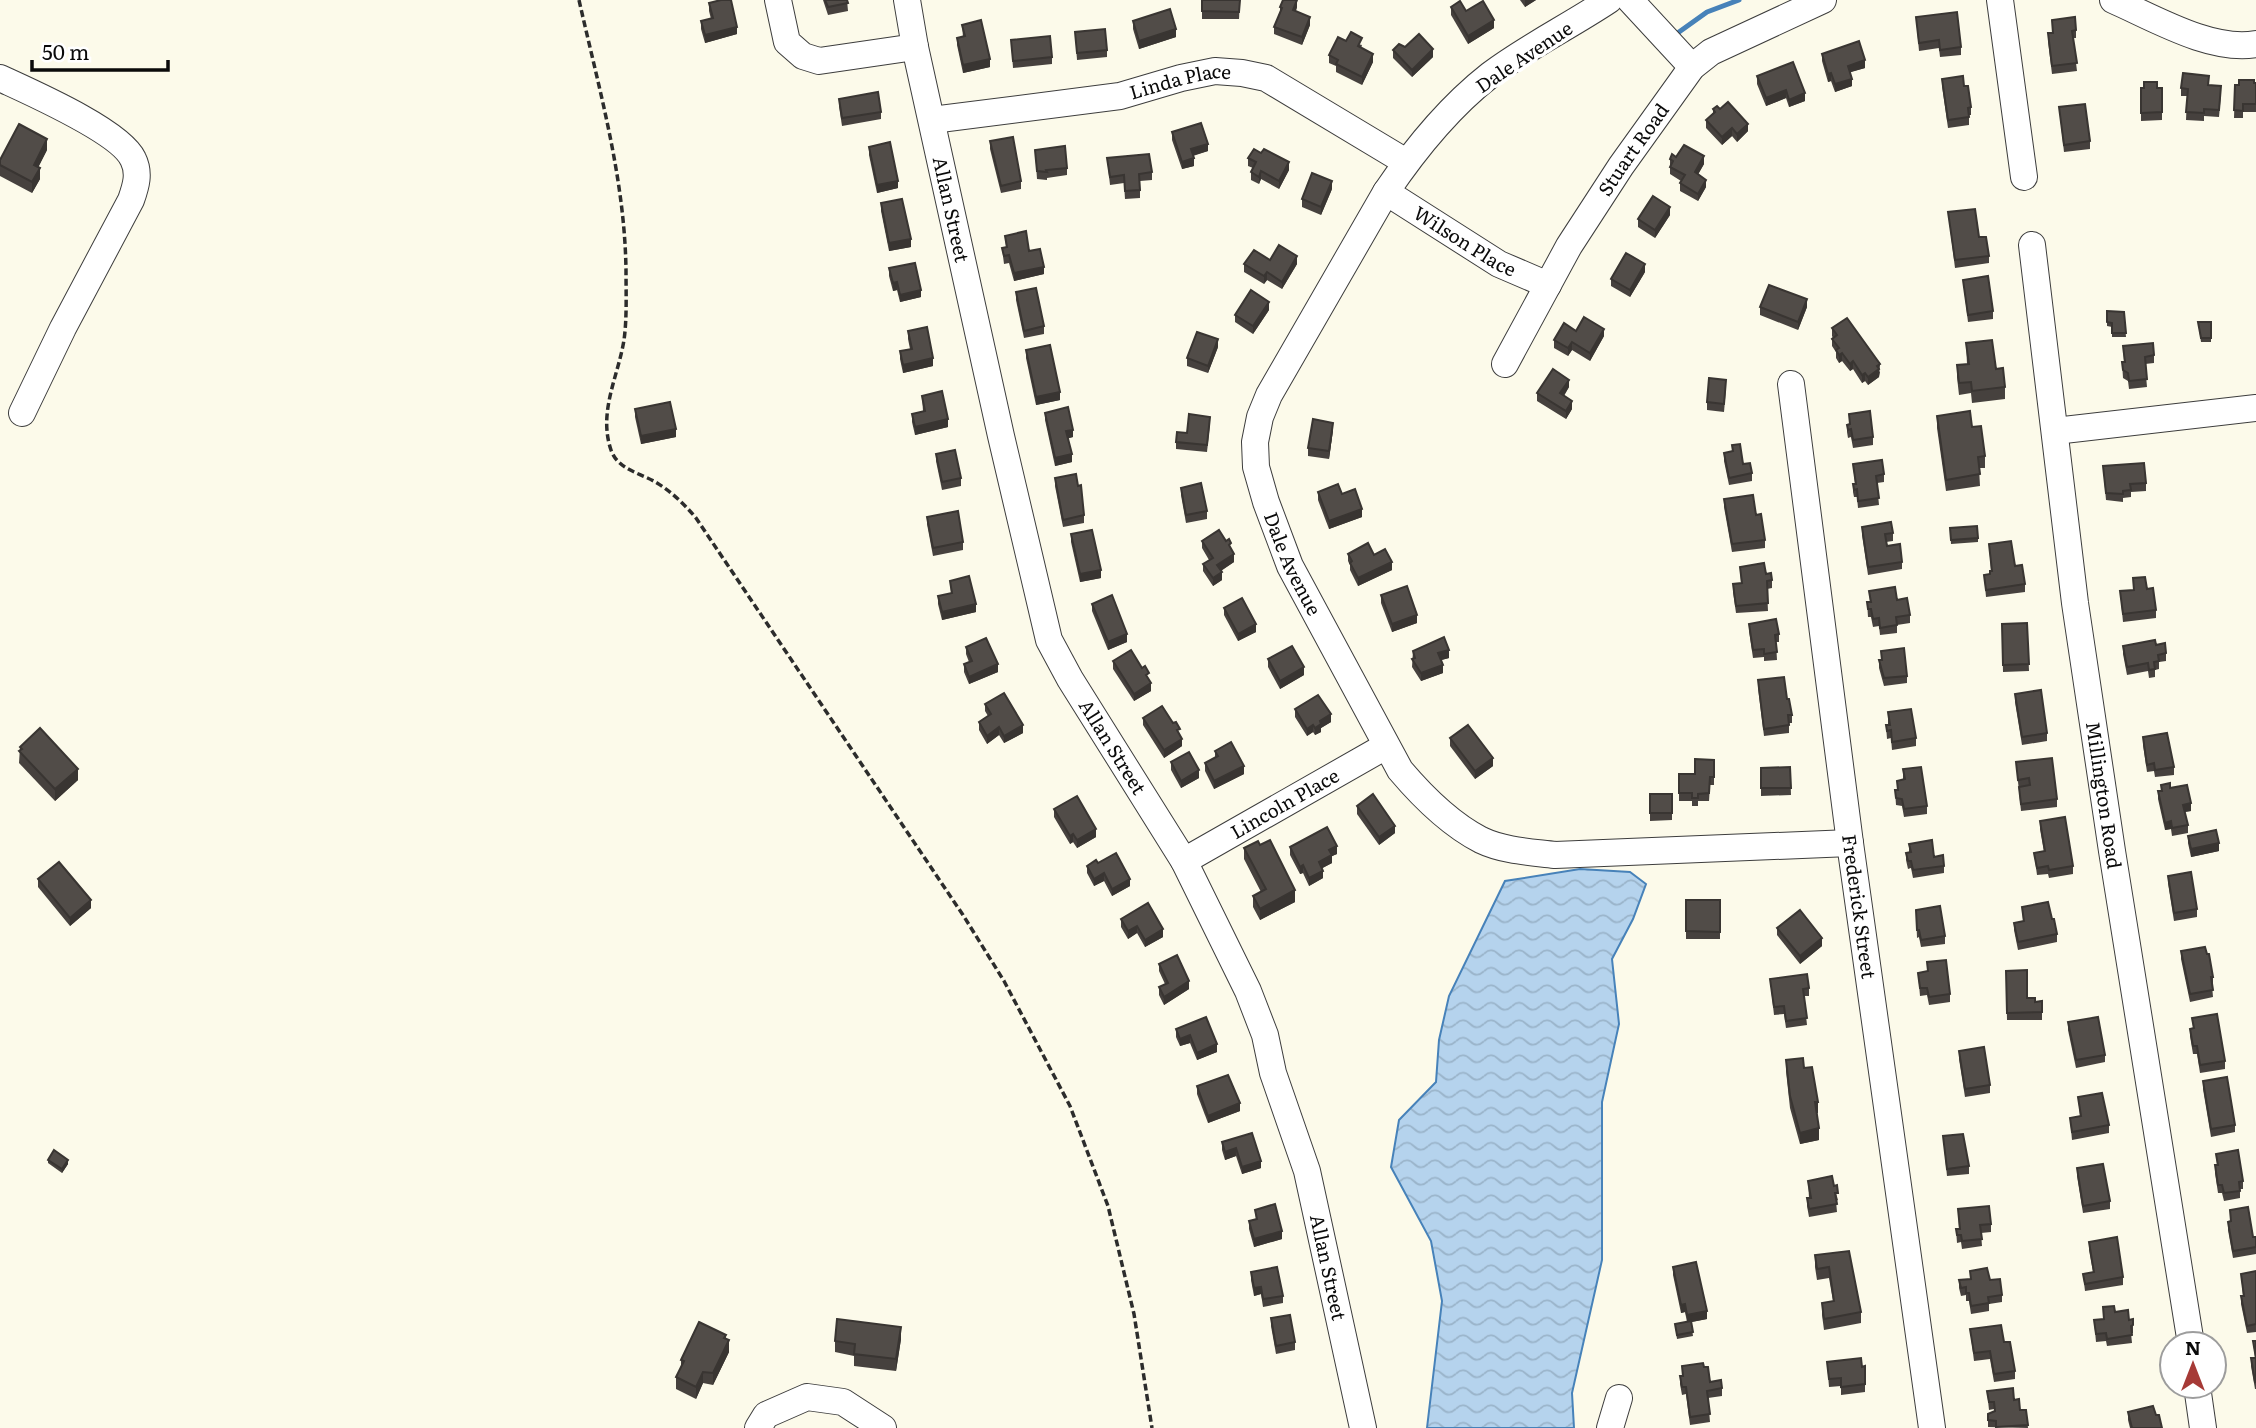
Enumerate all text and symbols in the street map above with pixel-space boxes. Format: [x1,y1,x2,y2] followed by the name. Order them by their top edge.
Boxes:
[1469,13,1578,99] street label: Dale Avenue
[32,28,168,72] scale bar
[42,35,89,66] text: 50 m
[1126,56,1232,105] street label: Linda Place
[1590,97,1675,201] street label: Stuart Road
[927,154,977,265] street label: Allan Street
[1408,198,1521,283] street label: Wilson Place
[1258,507,1329,620] street label: Dale Avenue
[1073,693,1154,800] street label: Allan Street
[2080,720,2130,871] street label: Millington Road
[1225,761,1344,845] street label: Lincoln Place
[1836,833,1884,981] street label: Frederick Street
[1304,1212,1354,1323] street label: Allan Street
[2158,1330,2228,1400] north arrow
[2185,1333,2201,1361] text: N

